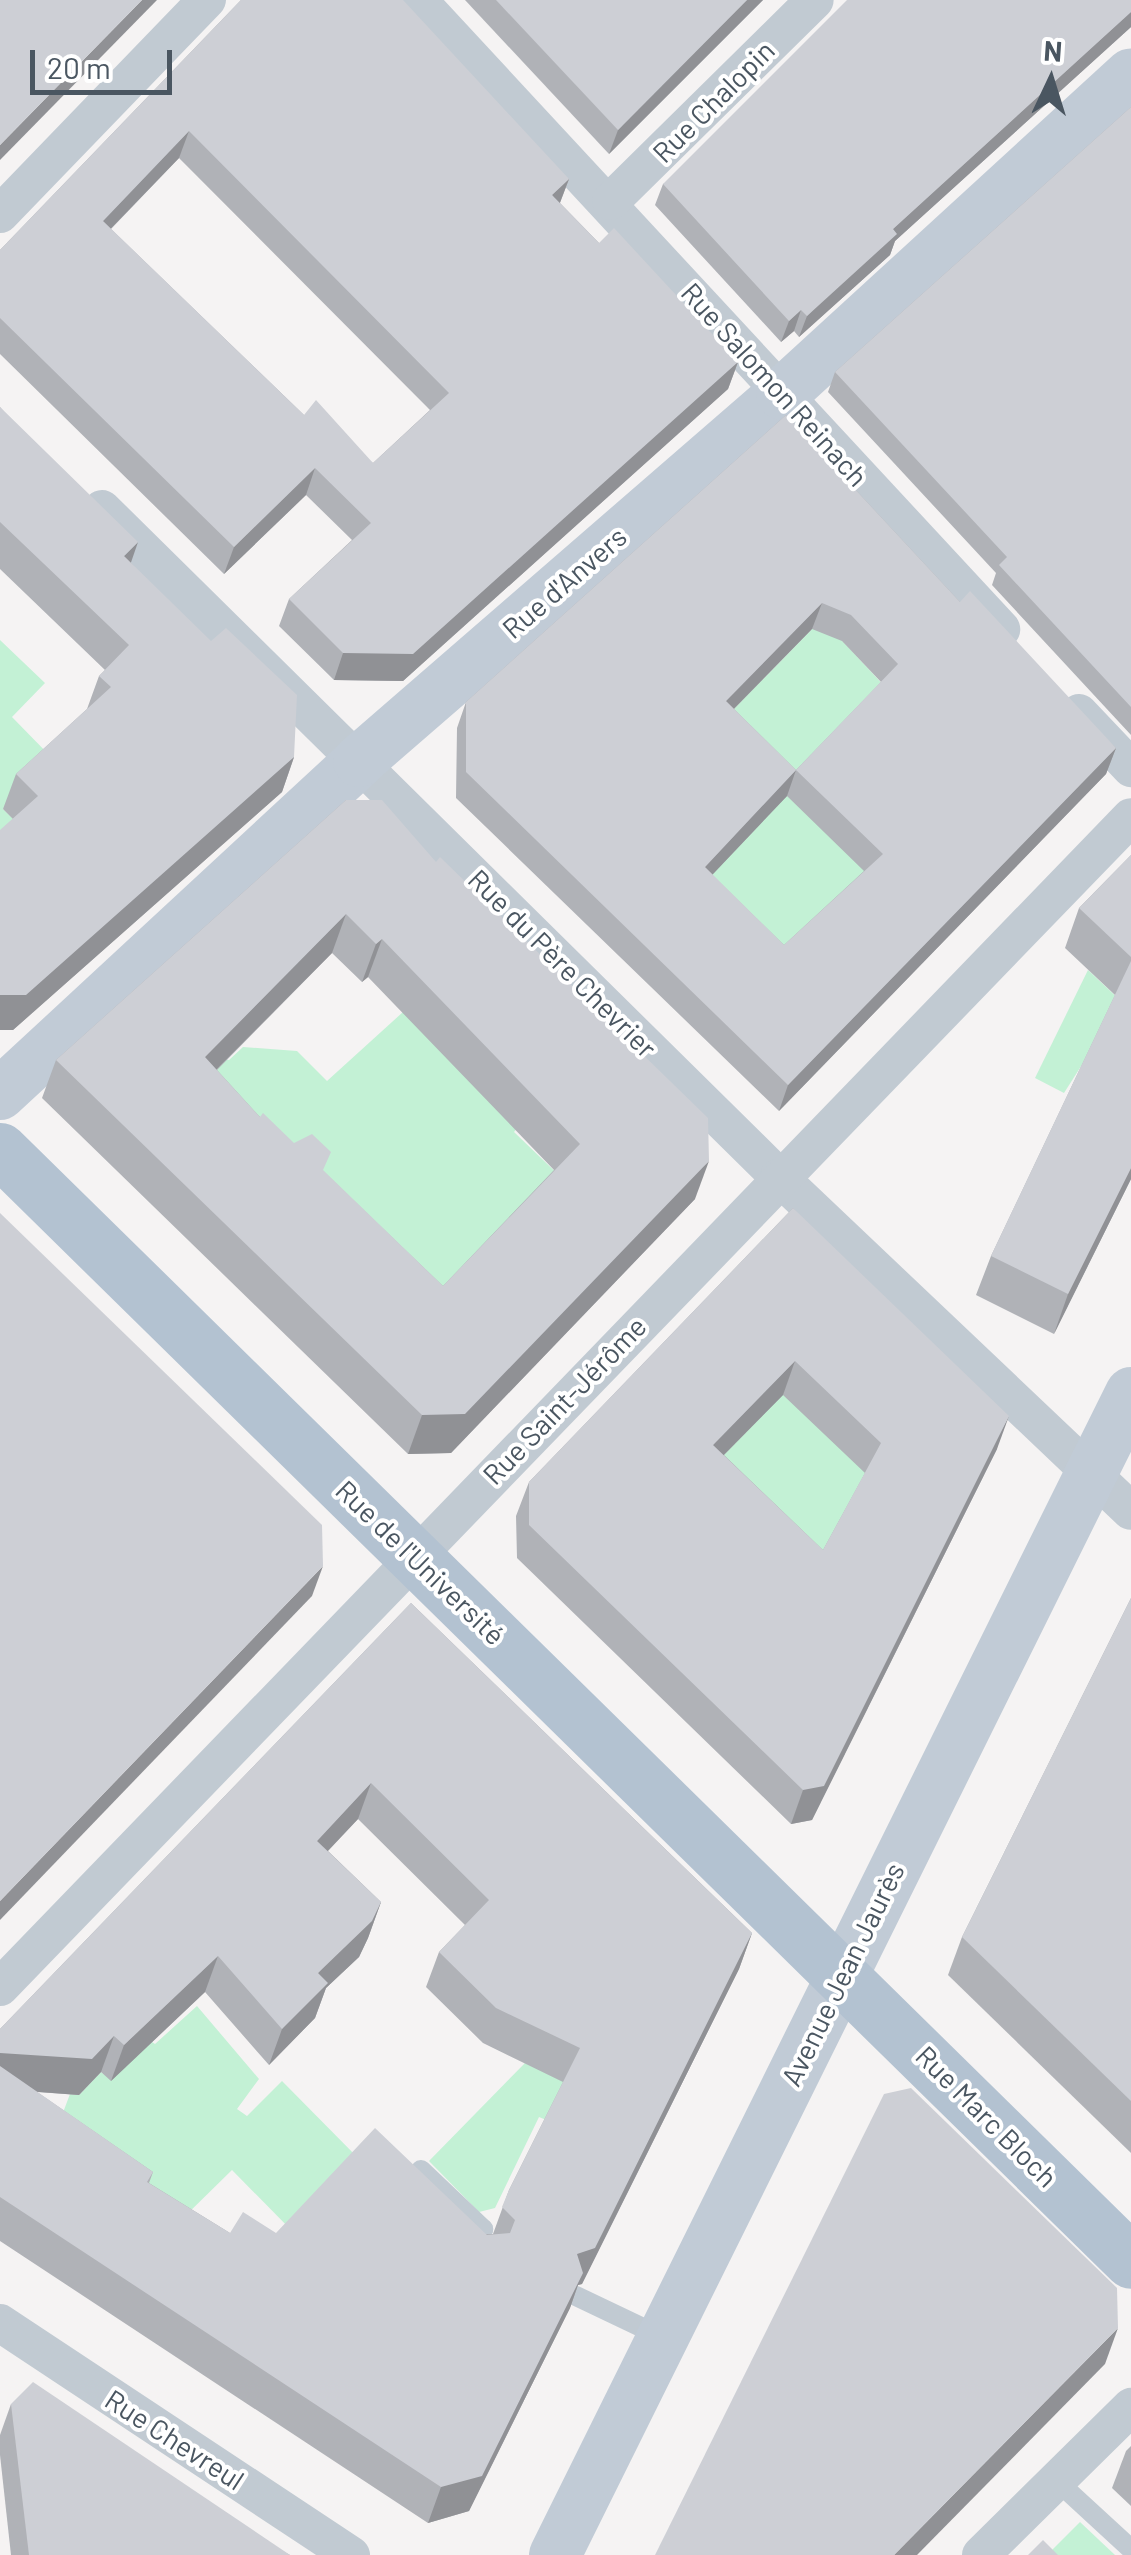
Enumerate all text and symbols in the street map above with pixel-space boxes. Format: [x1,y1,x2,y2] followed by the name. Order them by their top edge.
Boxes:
[35,30,178,92] scale bar
[1001,30,1101,130] north arrow
[1043,32,1064,68] text: N
[645,33,781,169] street label: Rue Chalopin
[47,49,111,85] text: 20 m
[675,275,875,493] street label: Rue Salomon Reinach
[495,519,633,645] street label: Rue d'Anvers
[462,862,664,1064] street label: Rue du Père Chevrier
[475,1309,653,1491] street label: Rue Saint-Jérôme
[329,1473,513,1651] street label: Rue de l'Université
[773,1857,911,2091] street label: Avenue Jean Jaurès
[909,2038,1065,2194] street label: Rue Marc Bloch
[99,2382,251,2496] street label: Rue Chevreul

